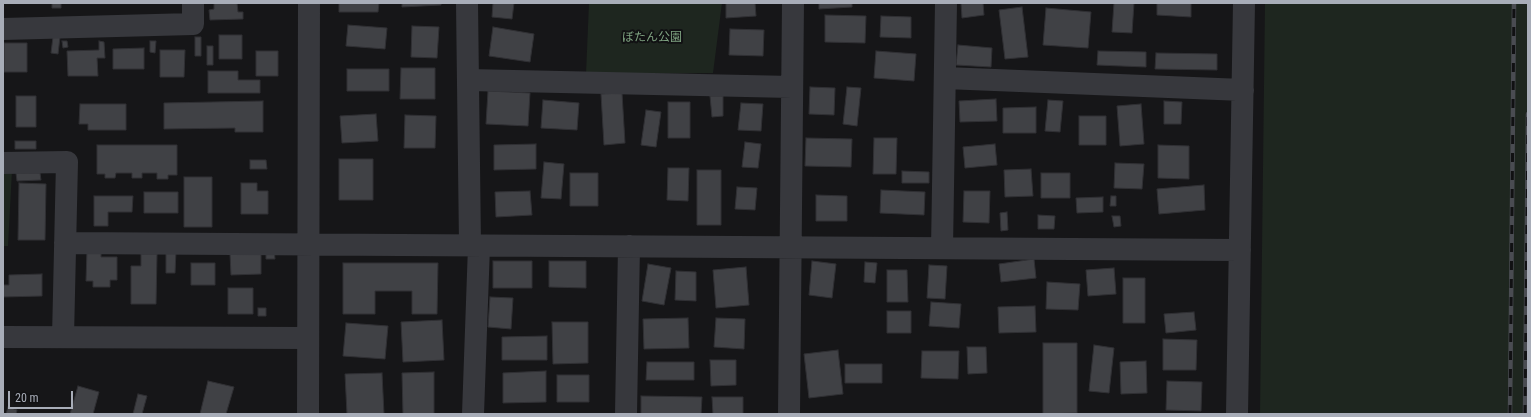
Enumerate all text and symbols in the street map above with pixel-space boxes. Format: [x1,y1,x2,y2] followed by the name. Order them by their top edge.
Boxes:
[622,31,682,45] park label: ぼたん公園
[10,383,75,409] scale bar
[15,391,39,405] text: 20 m

